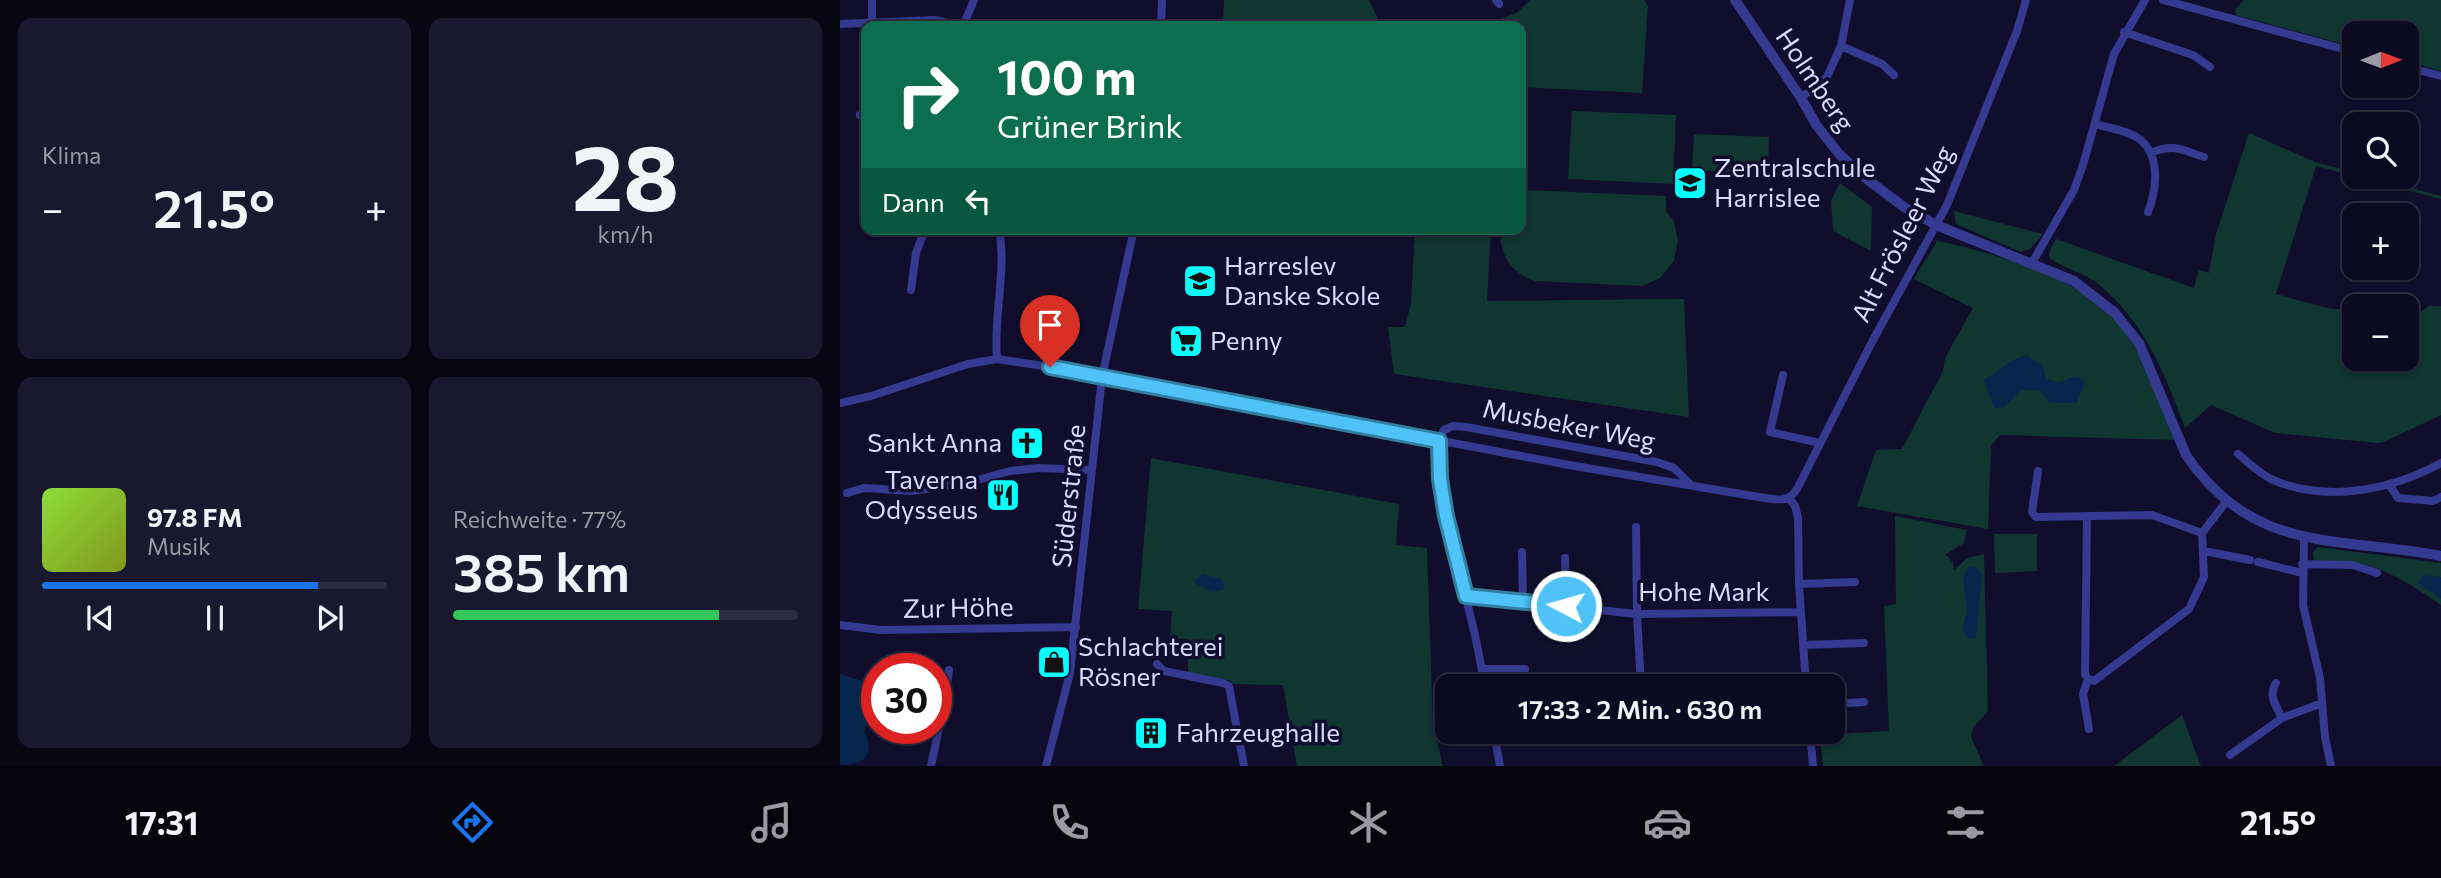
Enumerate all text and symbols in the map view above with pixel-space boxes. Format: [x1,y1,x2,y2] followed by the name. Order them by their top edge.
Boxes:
[2342,21,2418,98] north arrow
[2342,21,2419,371] map controls
[1770,22,1862,137] street label: Holmberg
[997,45,1136,105] text: 100 m
[882,49,973,140] icon: right
[997,105,1183,145] text: Grüner Brink
[2342,112,2419,189] button: search
[572,118,679,230] text: 28
[1844,140,1959,327] street label: Alt Frösleer Weg
[42,141,101,169] text: Klima
[1714,151,1876,212] place label: Zentralschule Harrislee
[1671,164,1709,202] school or university icon: Zentralschule Harrislee
[153,175,275,239] text: 21.5°
[959,182,997,220] icon: left
[42,184,64,231] text: −
[365,184,387,231] text: +
[882,186,945,217] text: Dann
[2342,203,2419,280] button: +
[598,220,653,248] text: km/h
[1224,249,1380,310] place label: Harreslev Danske Skole
[1181,262,1219,300] school or university icon: Harreslev Danske Skole
[2342,294,2419,371] button: −
[1020,295,1080,367] pin
[1031,306,1069,344] icon: arrive
[1167,322,1205,360] supermarket icon: Penny
[1210,324,1283,355] place label: Penny
[1480,392,1658,455] street label: Musbeker Weg
[1045,423,1090,569] street label: Süderstraße
[1008,424,1046,462] church icon: Sankt Anna
[867,426,1002,457] place label: Sankt Anna
[865,463,978,524] place label: Taverna Odysseus
[984,476,1022,514] restaurant icon: Taverna Odysseus
[147,501,243,532] text: 97.8 FM
[453,505,626,533] text: Reichweite · 77%
[147,532,211,560] text: Musik
[453,539,630,603] text: 385 km
[1529,569,1603,643] position arrow
[1638,575,1770,606] street label: Hohe Mark
[902,590,1014,623] street label: Zur Höhe
[81,599,119,637] icon: previous
[196,599,234,637] icon: pause
[311,599,349,637] icon: next
[1078,630,1223,691] place label: Schlachterei Rösner
[1035,643,1073,681] shop icon: Schlachterei Rösner
[861,653,952,744] speed limit sign: 30
[1518,693,1762,724] text: 17:33 · 2 Min. · 630 m
[1132,714,1170,752] building icon: Fahrzeughalle
[1176,716,1340,747] place label: Fahrzeughalle
[448,798,497,847] icon: directions
[747,798,796,847] icon: music
[1045,798,1094,847] icon: phone
[1344,798,1393,847] icon: climate
[1643,798,1692,847] icon: car
[1941,798,1990,847] icon: filters
[125,802,198,842] text: 17:31
[2240,802,2316,842] text: 21.5°

